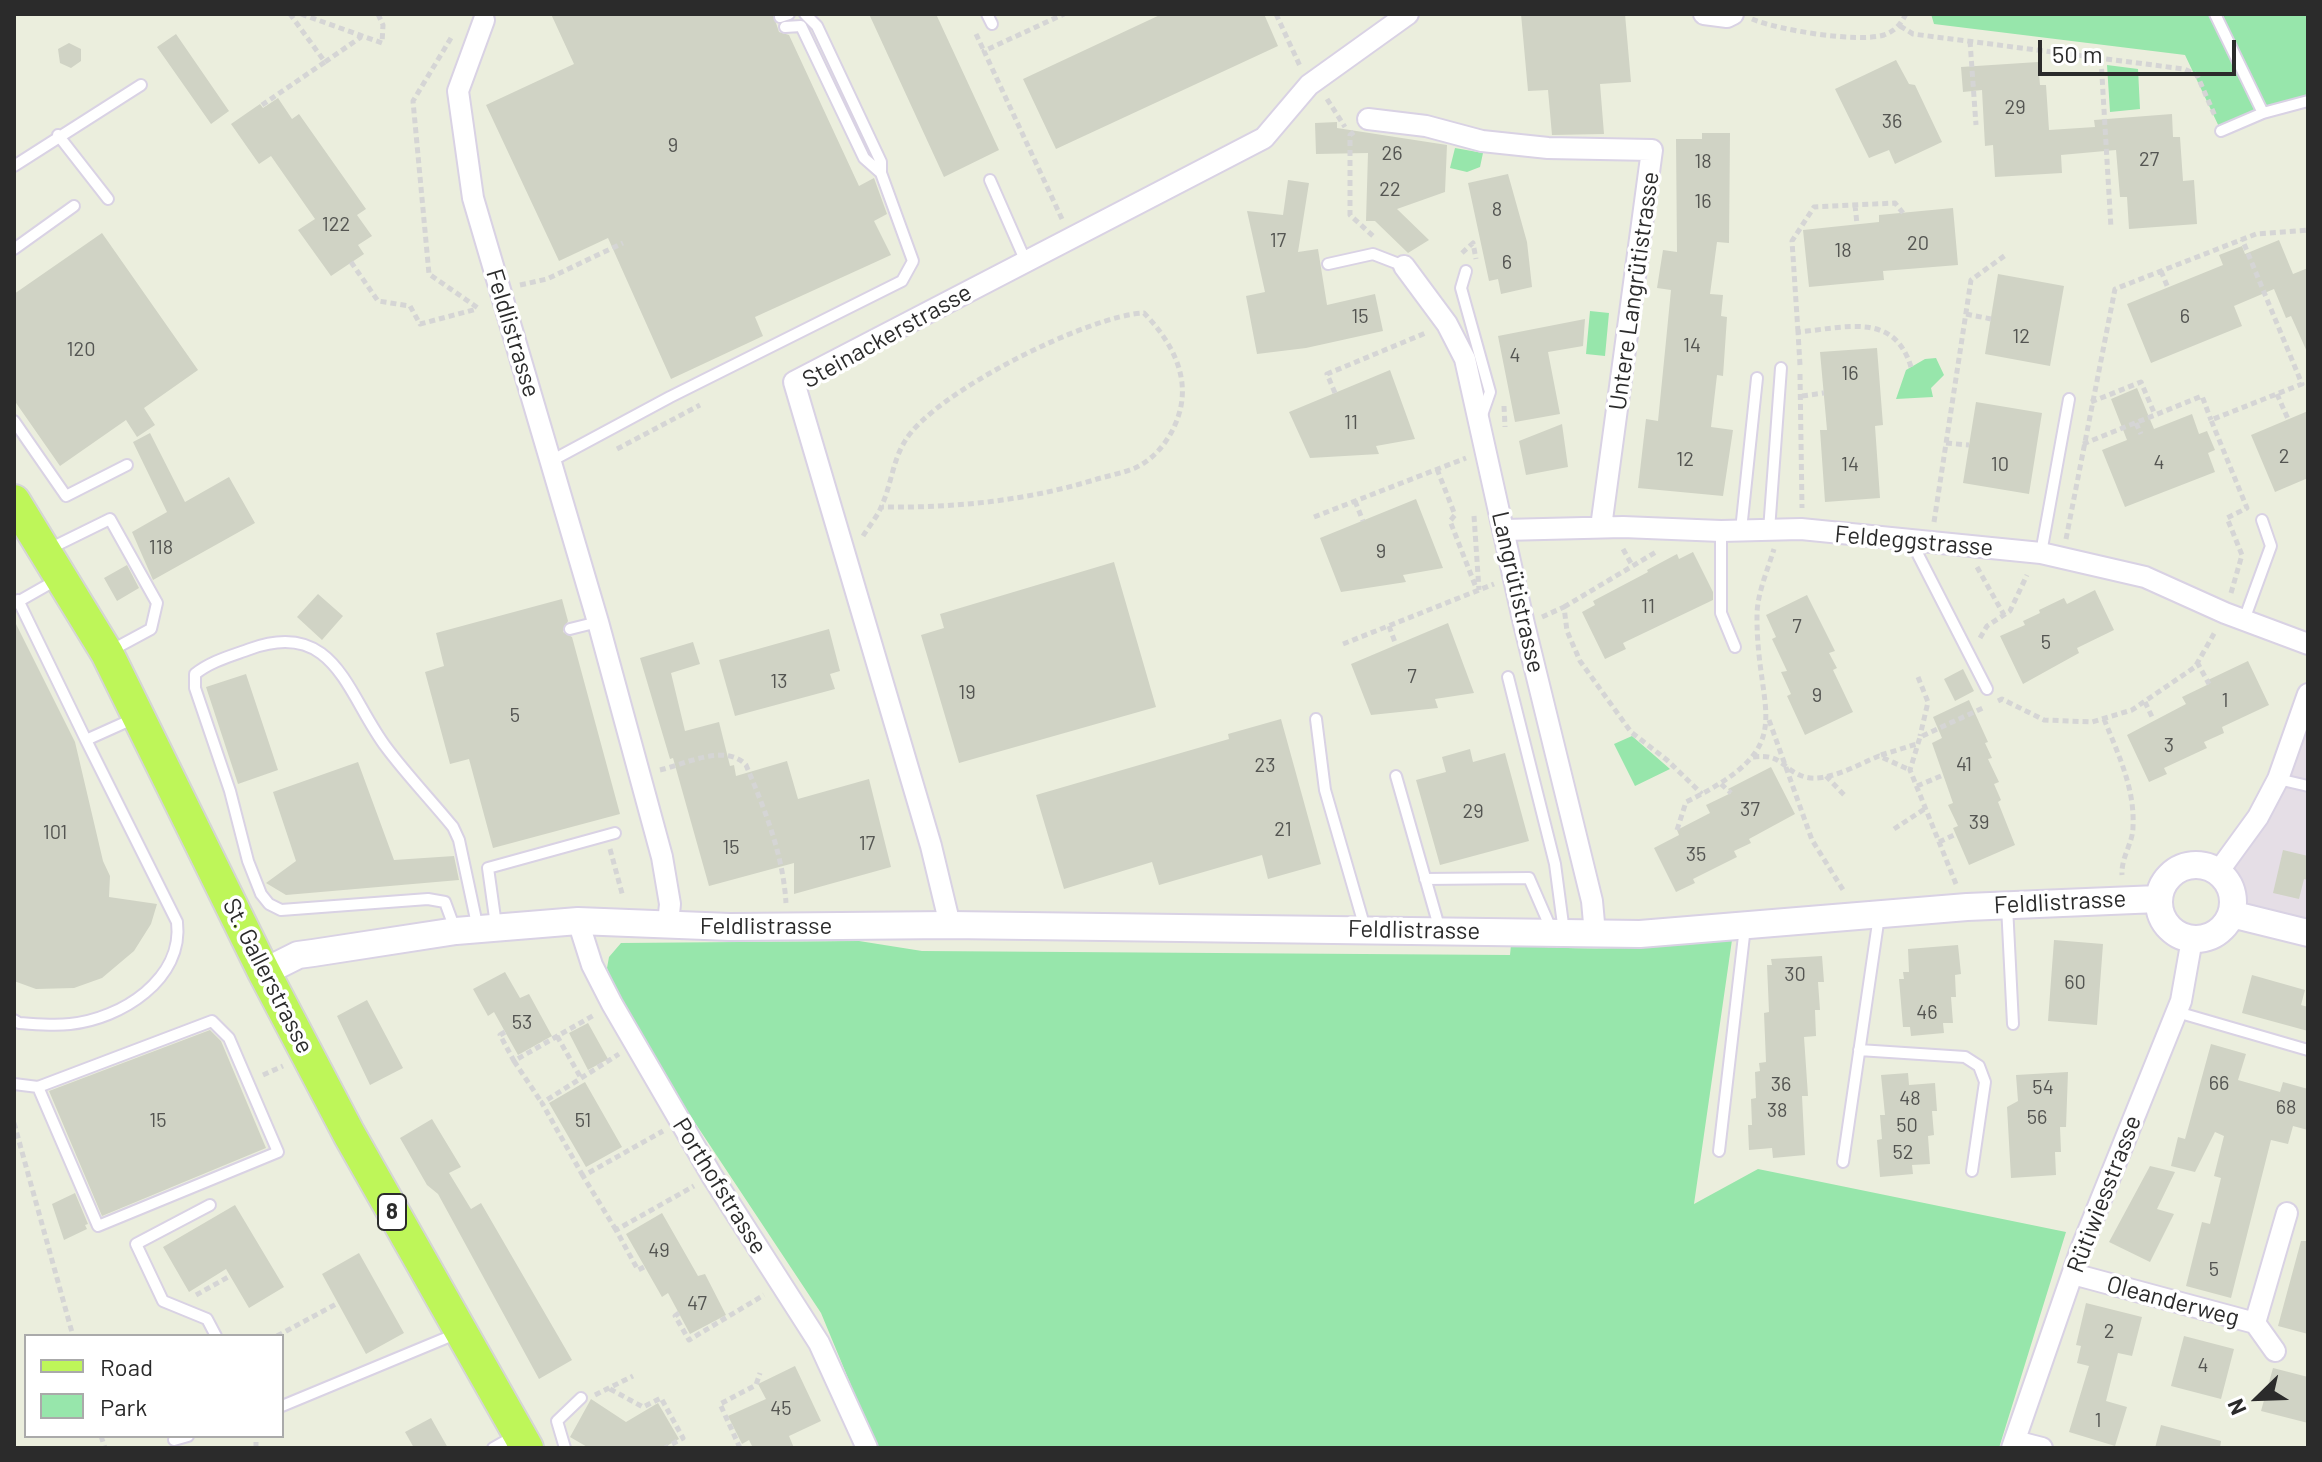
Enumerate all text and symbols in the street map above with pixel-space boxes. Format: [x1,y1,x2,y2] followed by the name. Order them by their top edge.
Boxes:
[2042,24,2240,74] scale bar
[2052,39,2103,68] text: 50 m
[2004,95,2026,119] house number: 29
[1882,109,1902,133] house number: 36
[668,133,678,157] house number: 9
[1381,141,1403,165] house number: 26
[2139,147,2159,171] house number: 27
[1694,149,1712,173] house number: 18
[1603,170,1665,412] street label: Untere Langrütistrasse
[1379,177,1401,201] house number: 22
[1694,189,1712,213] house number: 16
[1492,197,1502,221] house number: 8
[322,212,350,236] house number: 122
[1270,228,1286,252] house number: 17
[1907,231,1929,255] house number: 20
[1834,238,1852,262] house number: 18
[1502,250,1512,274] house number: 6
[480,265,546,401] street label: Feldlistrasse
[797,278,977,394] street label: Steinackerstrasse
[1351,304,1369,328] house number: 15
[2180,304,2190,328] house number: 6
[2012,324,2030,348] house number: 12
[1683,333,1701,357] house number: 14
[66,337,96,361] house number: 120
[1509,343,1521,367] house number: 4
[1841,361,1859,385] house number: 16
[1344,410,1358,434] house number: 11
[2279,444,2289,468] house number: 2
[1676,447,1694,471] house number: 12
[2153,450,2165,474] house number: 4
[1841,452,1859,476] house number: 14
[1991,452,2009,476] house number: 10
[1485,508,1551,676] street label: Langrütistrasse
[1833,520,1995,562] street label: Feldeggstrasse
[149,535,173,559] house number: 118
[1376,539,1386,563] house number: 9
[1641,594,1655,618] house number: 11
[1792,614,1802,638] house number: 7
[2041,630,2051,654] house number: 5
[1407,664,1417,688] house number: 7
[770,669,788,693] house number: 13
[958,680,976,704] house number: 19
[1812,683,1822,707] house number: 9
[2222,688,2228,712] house number: 1
[510,703,520,727] house number: 5
[2164,733,2174,757] house number: 3
[1956,752,1972,776] house number: 41
[1255,753,1275,777] house number: 23
[1740,797,1760,821] house number: 37
[1462,799,1484,823] house number: 29
[1969,810,1989,834] house number: 39
[1274,817,1292,841] house number: 21
[43,820,67,844] house number: 101
[859,831,875,855] house number: 17
[722,835,740,859] house number: 15
[1686,842,1706,866] house number: 35
[1993,884,2127,920] street label: Feldlistrasse
[217,894,319,1058] street label: St. Gallerstrasse
[700,912,832,940] street label: Feldlistrasse
[1348,914,1480,946] street label: Feldlistrasse
[1784,962,1806,986] house number: 30
[2064,970,2086,994] house number: 60
[1916,1000,1938,1024] house number: 46
[512,1010,532,1034] house number: 53
[2209,1071,2229,1095] house number: 66
[1771,1072,1791,1096] house number: 36
[2032,1075,2054,1099] house number: 54
[1899,1086,1921,1110] house number: 48
[2276,1095,2296,1119] house number: 68
[1767,1098,1787,1122] house number: 38
[2027,1105,2047,1129] house number: 56
[149,1108,167,1132] house number: 15
[575,1108,591,1132] house number: 51
[2061,1111,2147,1277] street label: Rütiwiesstrasse
[667,1113,773,1259] street label: Porthofstrasse
[1896,1113,1918,1137] house number: 50
[1893,1140,1913,1164] house number: 52
[378,1194,406,1230] road number: 8
[648,1238,670,1262] house number: 49
[2209,1257,2219,1281] house number: 5
[2104,1269,2242,1333] street label: Oleanderweg
[687,1291,707,1315] house number: 47
[2104,1319,2114,1343] house number: 2
[24,1334,284,1438] legend
[100,1352,153,1381] text: Road
[2197,1353,2209,1377] house number: 4
[2218,1358,2298,1438] north arrow
[100,1392,147,1421] text: Park
[770,1396,792,1420] house number: 45
[2221,1396,2251,1419] text: N
[2095,1408,2101,1432] house number: 1

